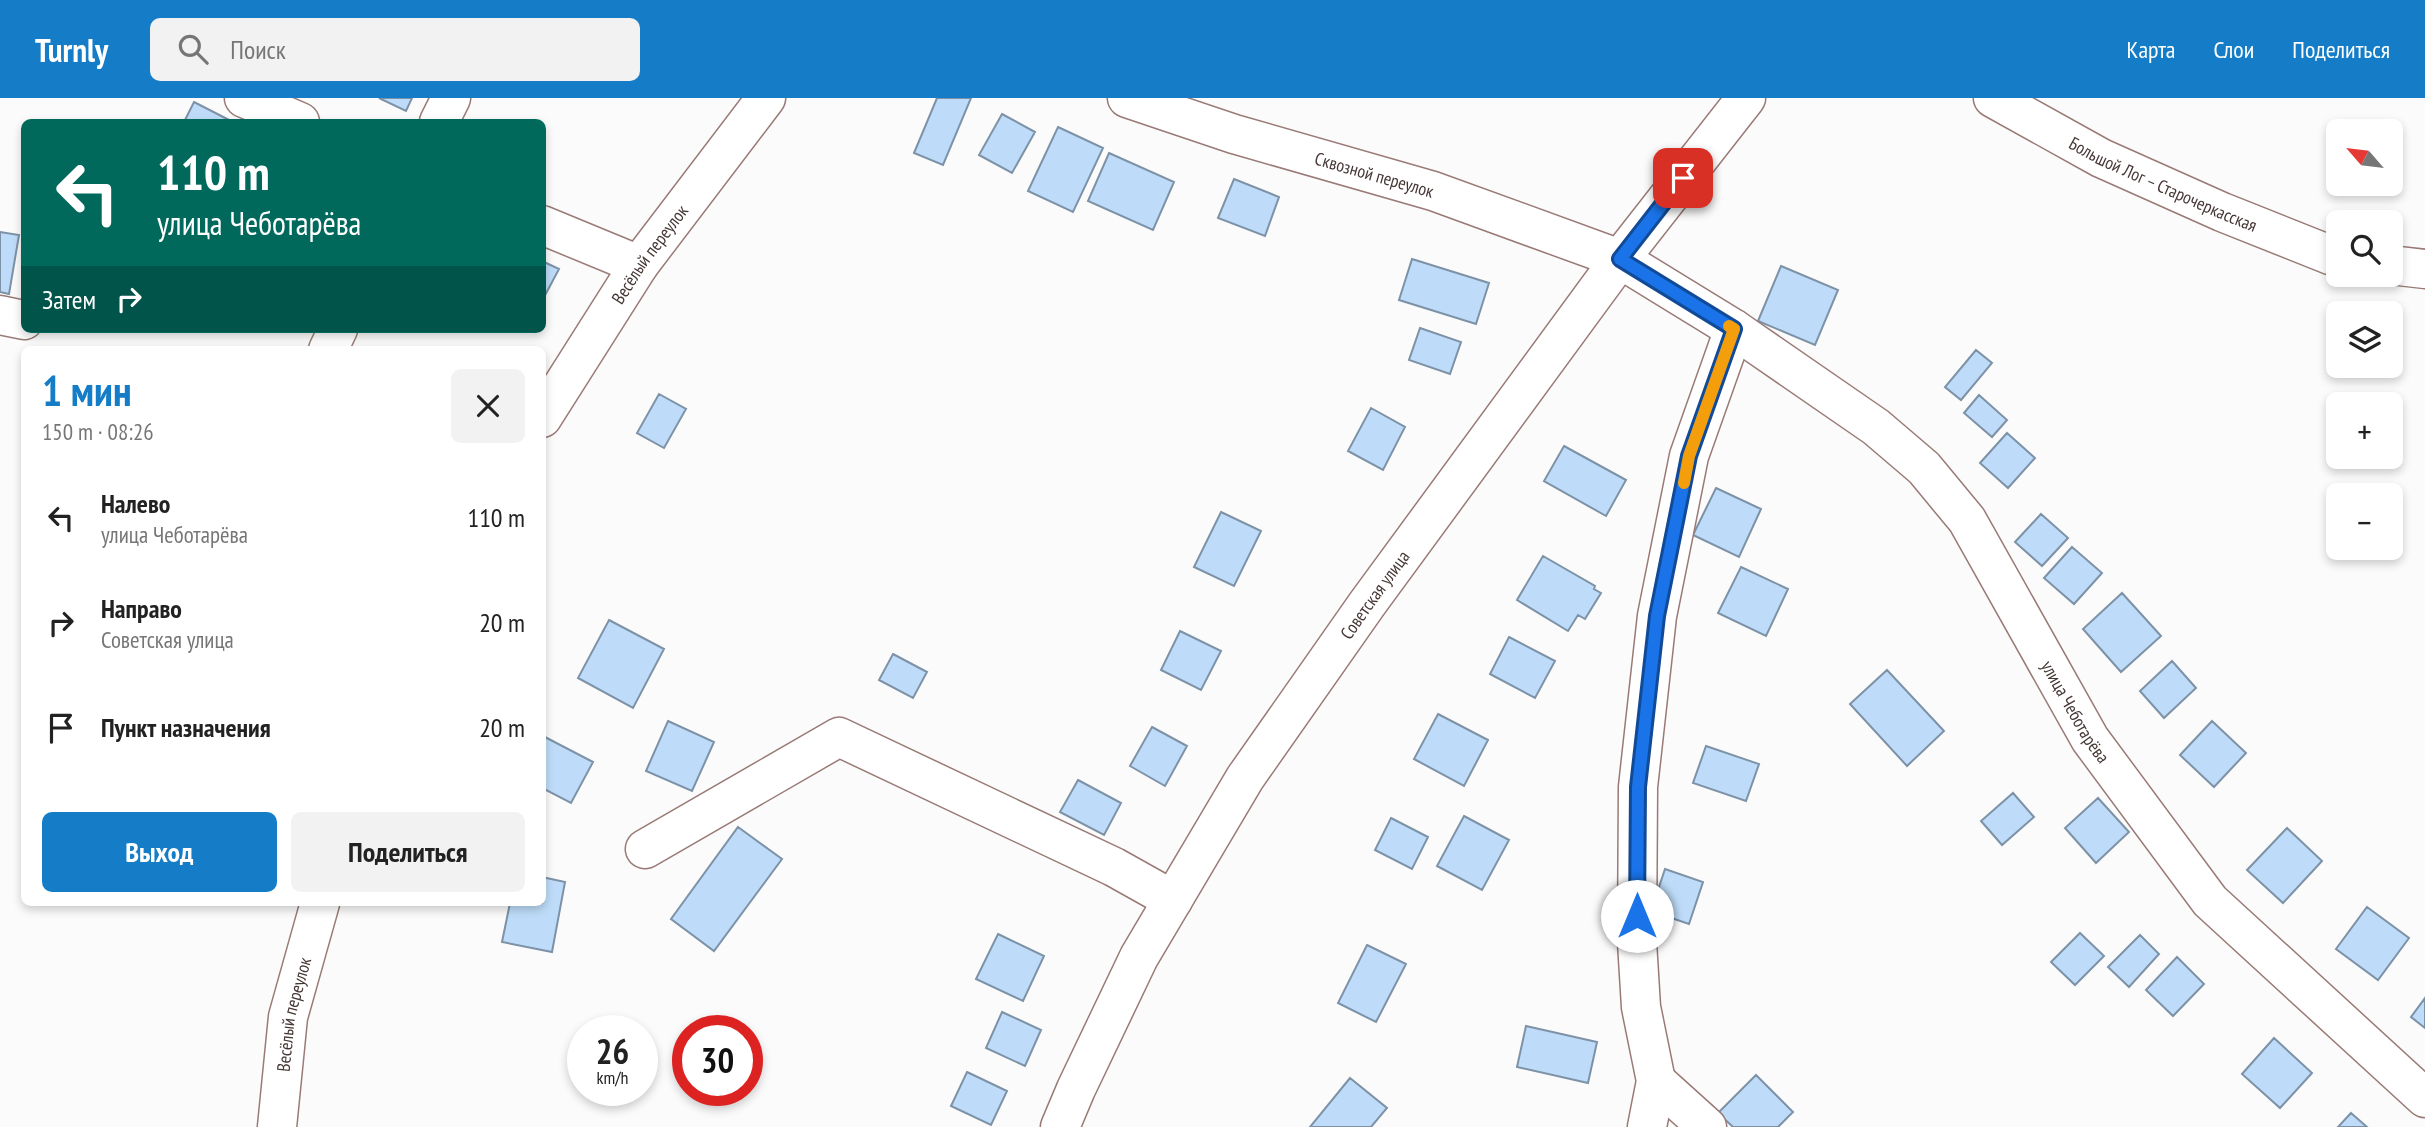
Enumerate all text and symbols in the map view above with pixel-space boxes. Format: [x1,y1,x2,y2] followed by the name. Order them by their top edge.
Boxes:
[150,18,640,81] search box
[35,28,108,71] text: Turnly
[174,30,212,68] icon: search
[230,33,286,66] text: Поиск
[2127,34,2175,65] text: Карта
[2213,34,2254,65] text: Слои
[2292,34,2390,65] text: Поделиться
[2326,119,2403,196] north arrow
[2326,119,2403,560] map controls
[2065,131,2261,236] street label: Большой Лог – Старочеркасская
[157,140,270,204] text: 110 m
[1312,146,1437,202] street label: Сквозной переулок
[42,147,133,238] icon: left
[1653,148,1713,208] pin
[1664,159,1702,197] icon: arrive
[606,200,692,308] street label: Весёлый переулок
[157,202,361,244] text: улица Чеботарёва
[2326,210,2403,287] button: search
[110,280,148,318] icon: right
[42,283,96,316] text: Затем
[2326,301,2403,378] button: layers
[42,363,132,418] text: 1 мин
[451,369,525,443] button: close
[2326,392,2403,469] button: +
[42,417,154,446] text: 150 m · 08:26
[2326,483,2403,560] button: −
[101,487,170,520] text: Налево
[42,499,80,537] icon: left
[467,501,525,534] text: 110 m
[101,520,248,549] text: улица Чеботарёва
[1335,546,1414,643] street label: Советская улица
[101,592,182,625] text: Направо
[42,604,80,642] icon: right
[479,606,525,639] text: 20 m
[101,625,234,654] text: Советская улица
[2037,656,2115,767] street label: улица Чеботарёва
[42,709,80,747] icon: arrive
[101,711,271,744] text: Пункт назначения
[479,711,525,744] text: 20 m
[42,812,277,892] button: Выход
[291,812,525,892] button: Поделиться
[1600,879,1674,953] position arrow
[271,954,316,1073] street label: Весёлый переулок
[672,1015,763,1106] speed limit sign: 30
[596,1028,629,1074] text: 26
[597,1066,628,1089] text: km/h

